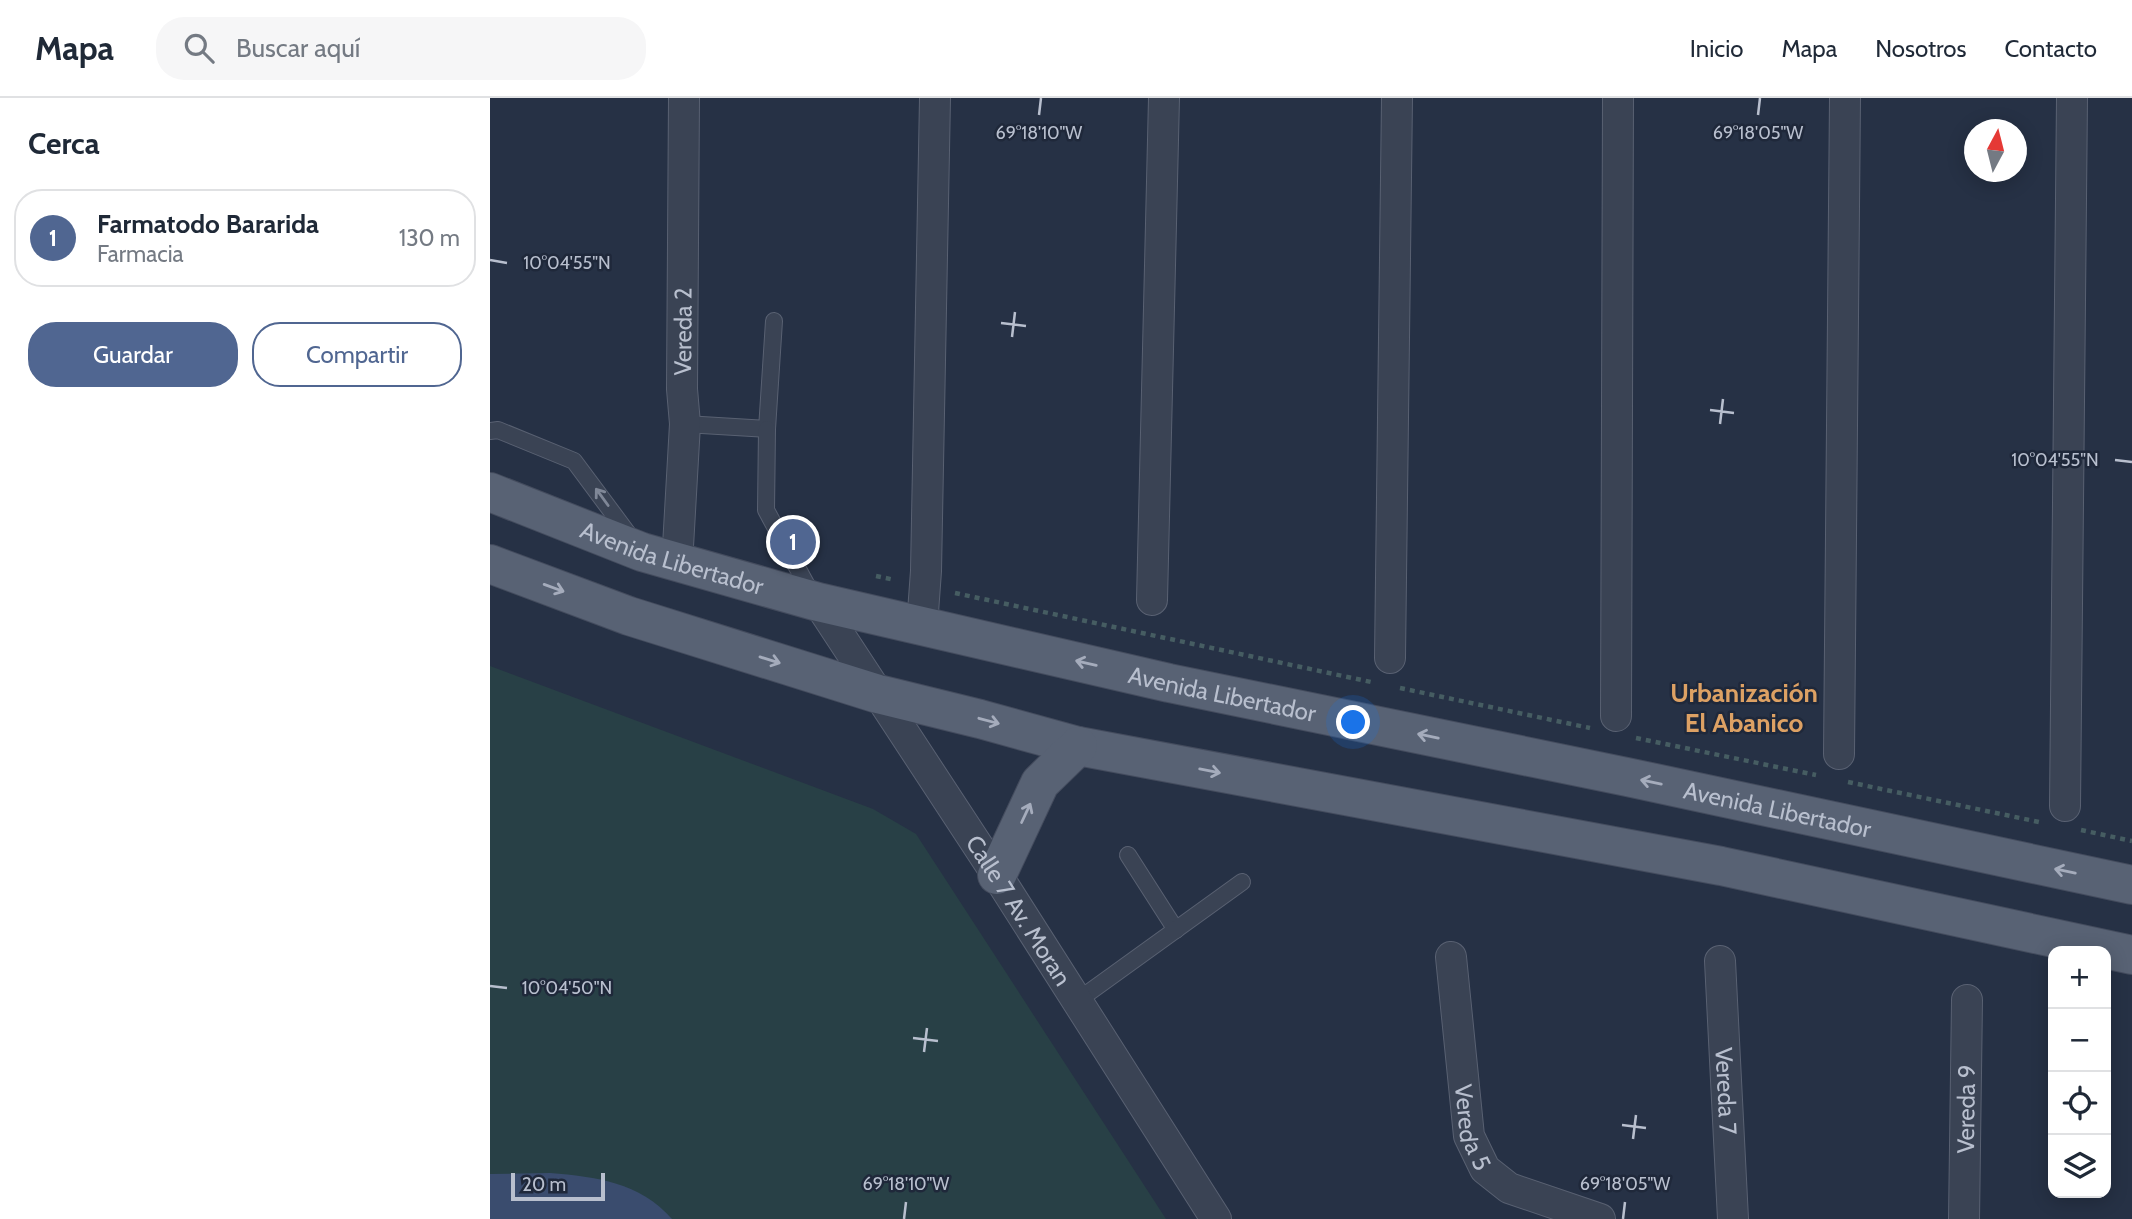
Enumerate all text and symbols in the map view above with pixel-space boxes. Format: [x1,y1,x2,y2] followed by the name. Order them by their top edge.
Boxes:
[156,17,646,80] search box
[35,28,114,68] text: Mapa
[180,29,218,67] icon: search
[236,32,360,64] text: Buscar aquí
[1690,34,1743,63] text: Inicio
[1781,34,1837,63] text: Mapa
[1875,34,1966,63] text: Nosotros
[2004,34,2097,63] text: Contacto
[1964,119,2027,182] north arrow
[996,122,1082,144] text: 69°18'10"W
[1713,122,1803,144] text: 69°18'05"W
[28,125,100,162] text: Cerca
[97,208,319,240] text: Farmatodo Bararida
[49,224,57,252] text: 1
[399,224,460,252] text: 130 m
[97,240,184,268] text: Farmacia
[523,252,611,274] text: 10°04'55"N
[668,287,697,375] street label: Vereda 2
[28,322,238,387] button: Guardar
[252,322,462,387] button: Compartir
[2011,449,2099,471] text: 10°04'55"N
[594,488,609,507] one-way arrow
[576,515,768,600] street label: Avenida Libertador
[770,516,816,568] pin: 1
[542,583,564,595] one-way arrow
[758,655,780,668] one-way arrow
[1075,656,1098,670] one-way arrow
[1126,660,1319,727] street label: Avenida Libertador
[1670,677,1818,739] district label: Urbanización El Abanico
[1336,705,1370,739] your location
[977,716,999,729] one-way arrow
[1417,729,1440,743] one-way arrow
[1199,764,1221,778] one-way arrow
[1640,775,1663,789] one-way arrow
[1681,775,1874,843] street label: Avenida Libertador
[1020,803,1033,824] one-way arrow
[960,829,1078,991] street label: Calle 7 Av. Moran
[2054,864,2077,878] one-way arrow
[2048,946,2111,1198] map controls
[2048,946,2111,1009] button: +
[522,977,612,999] text: 10°04'50"N
[2048,1009,2111,1072] button: −
[1710,1046,1743,1135] street label: Vereda 7
[1950,1064,1981,1154] street label: Vereda 9
[2048,1072,2111,1135] button: locate
[1449,1083,1498,1175] street label: Vereda 5
[2048,1135,2111,1198] button: layers
[511,1170,606,1202] scale bar
[522,1173,566,1196] text: 20 m
[863,1173,949,1195] text: 69°18'10"W
[1580,1173,1670,1195] text: 69°18'05"W

